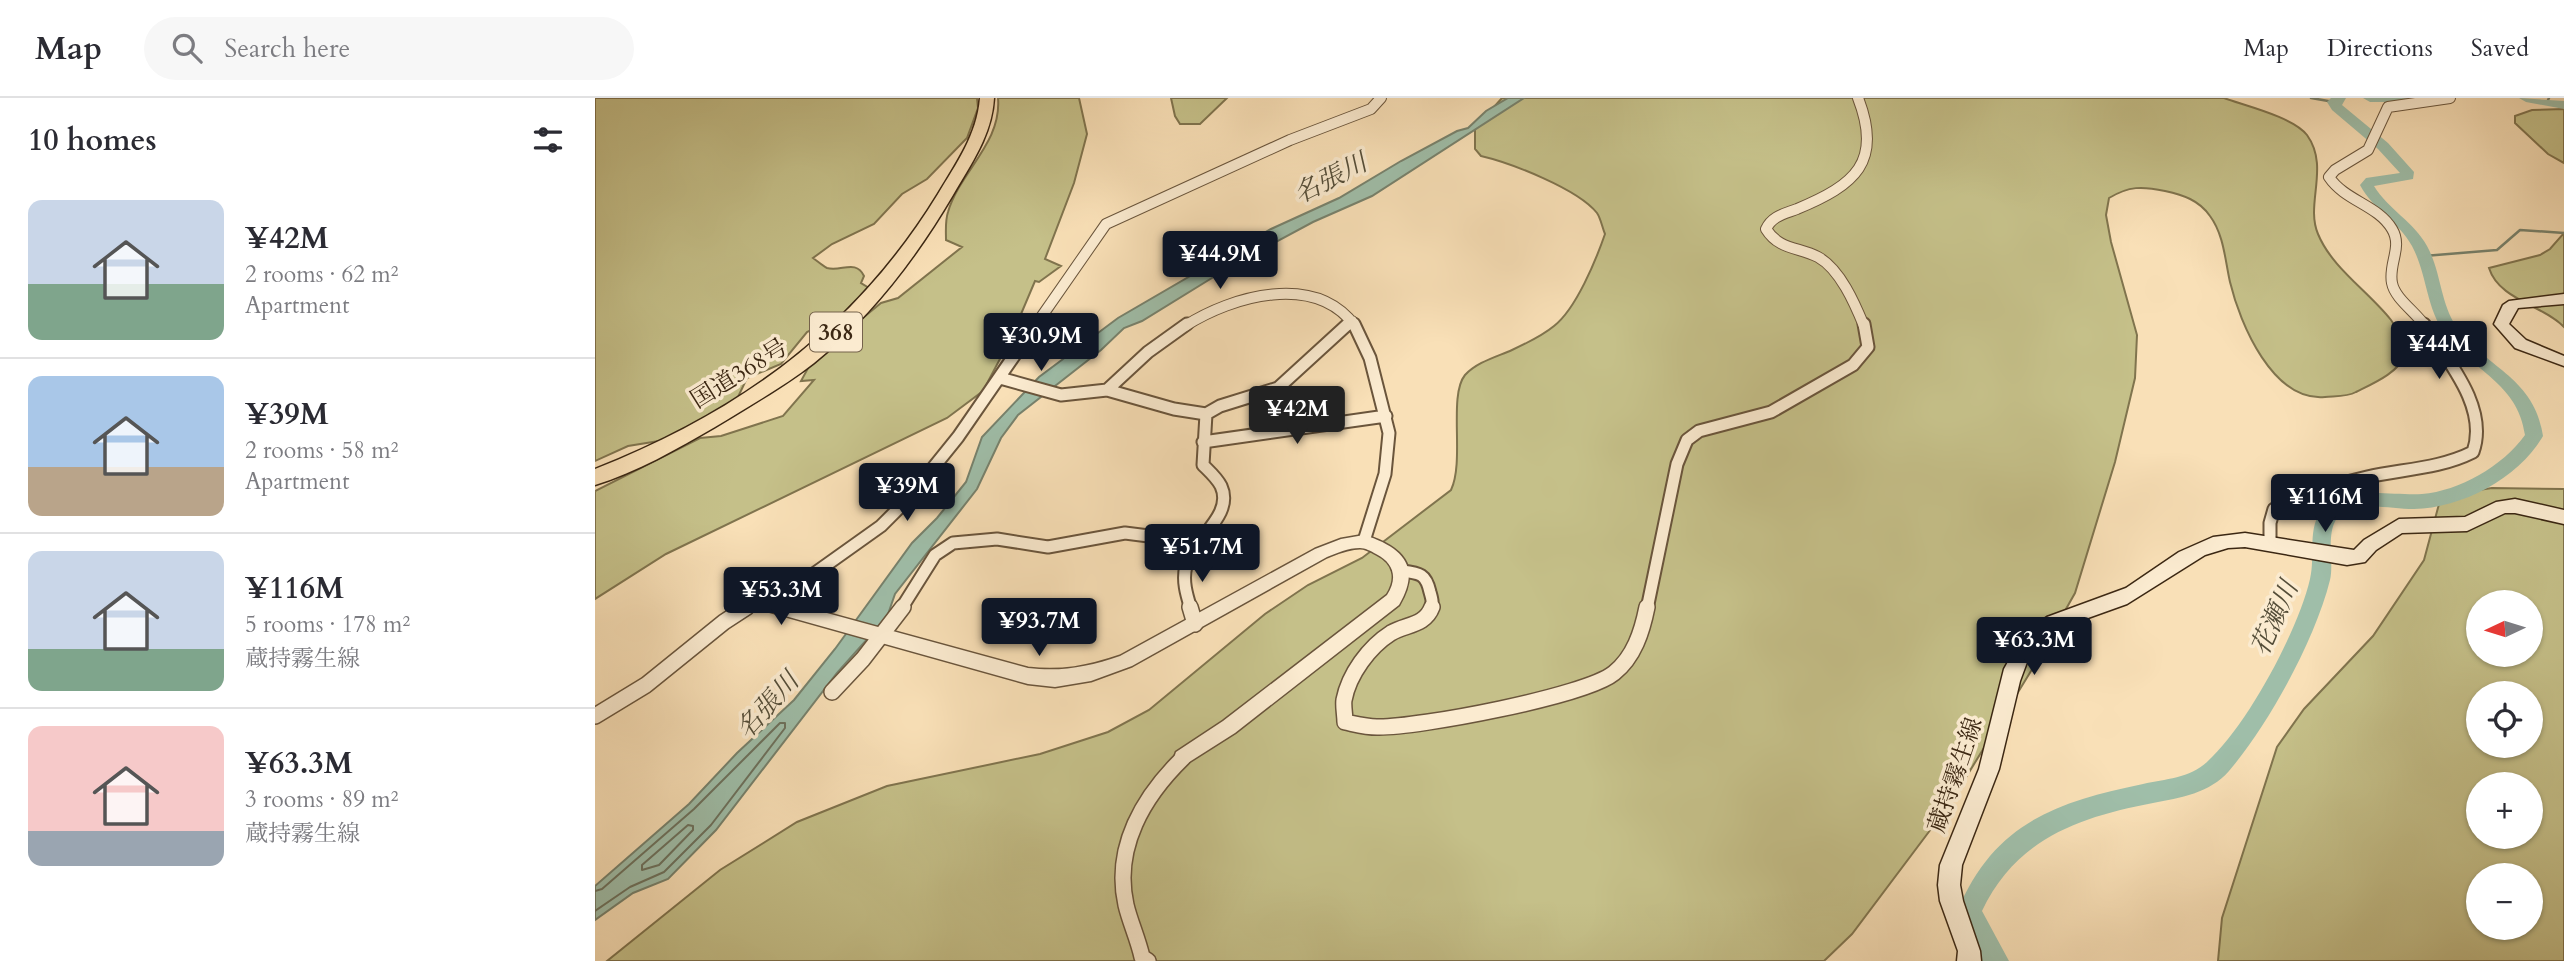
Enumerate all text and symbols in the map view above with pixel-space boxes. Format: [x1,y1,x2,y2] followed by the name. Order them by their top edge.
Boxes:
[144,17,634,80] search box
[35,26,102,71] text: Map
[168,29,206,67] icon: search
[224,31,350,66] text: Search here
[2243,32,2289,65] text: Map
[2327,32,2433,65] text: Directions
[2471,32,2529,65] text: Saved
[28,120,157,161] text: 10 homes
[529,121,567,159] icon: filters
[1288,144,1376,212] water label: 名張川
[245,218,329,259] text: ¥42M
[84,228,168,312] icon: home
[1163,232,1277,291] pin: ¥44.9M
[1179,238,1261,269] text: ¥44.9M
[245,259,398,290] text: 2 rooms · 62 m²
[245,290,349,321] text: Apartment
[810,313,862,352] road number: 368
[984,314,1098,373] pin: ¥30.9M
[1000,320,1082,351] text: ¥30.9M
[2398,322,2480,381] pin: ¥44M
[2407,328,2471,359] text: ¥44M
[684,331,794,416] street label: 国道368号
[1256,386,1338,446] pin: ¥42M
[1265,393,1329,424] text: ¥42M
[245,394,329,435] text: ¥39M
[84,404,168,488] icon: home
[245,435,398,466] text: 2 rooms · 58 m²
[866,464,948,523] pin: ¥39M
[245,466,349,497] text: Apartment
[875,470,939,501] text: ¥39M
[2276,474,2374,534] pin: ¥116M
[2287,481,2363,512] text: ¥116M
[1145,524,1259,584] pin: ¥51.7M
[1161,531,1243,562] text: ¥51.7M
[245,568,344,609] text: ¥116M
[724,568,838,627] pin: ¥53.3M
[2243,573,2308,661] water label: 花瀬川
[740,574,822,605] text: ¥53.3M
[84,579,168,663] icon: home
[2466,590,2543,667] north arrow
[2466,590,2543,940] map controls
[982,598,1096,658] pin: ¥93.7M
[998,605,1080,636] text: ¥93.7M
[245,609,410,640] text: 5 rooms · 178 m²
[1977,618,2091,677] pin: ¥63.3M
[1993,624,2075,655] text: ¥63.3M
[245,643,360,674] text: 蔵持霧生線
[728,662,808,746] water label: 名張川
[2466,681,2543,758] button: locate
[1920,713,1991,837] street label: 蔵持霧生線
[245,743,353,784] text: ¥63.3M
[84,754,168,838] icon: home
[2466,772,2543,849] button: +
[245,784,398,815] text: 3 rooms · 89 m²
[245,818,360,849] text: 蔵持霧生線
[2466,863,2543,940] button: −

